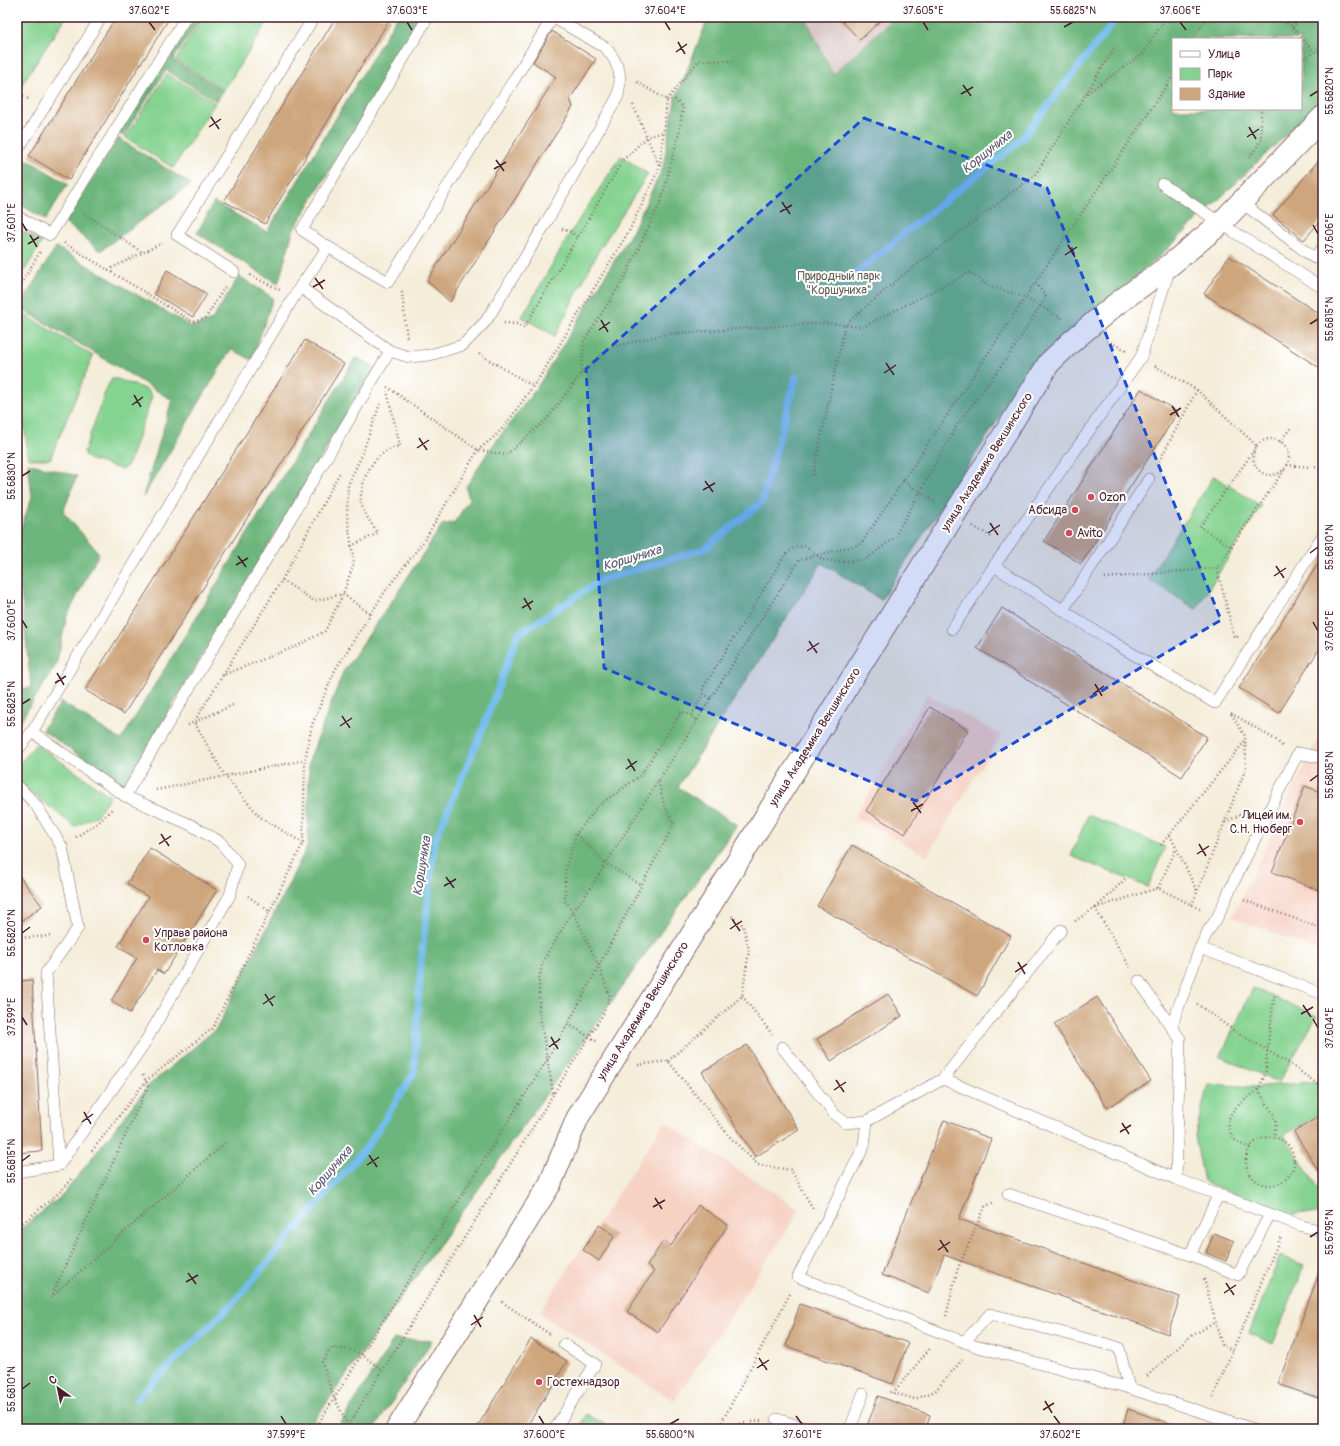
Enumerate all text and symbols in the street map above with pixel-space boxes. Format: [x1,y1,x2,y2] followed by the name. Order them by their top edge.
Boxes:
[129,5,169,17] text: 37.602°E
[387,5,427,17] text: 37.603°E
[644,5,686,17] text: 37.604°E
[903,5,943,17] text: 37.605°E
[1050,5,1096,17] text: 55.6825°N
[1159,5,1201,17] text: 37.606°E
[1172,38,1302,110] legend
[1208,47,1240,62] text: Улица
[1208,67,1233,82] text: Парк
[1324,67,1336,115] text: 55.6820°N
[1208,87,1245,102] text: Здание
[959,126,1016,177] water label: Коршуниха
[6,203,18,243] text: 37.601°E
[1324,213,1336,255] text: 37.606°E
[797,269,881,298] park label: Природный парк "Коршуниха"
[1324,297,1336,341] text: 55.6815°N
[938,389,1036,535] street label: улица Академика Векшинского
[6,452,18,500] text: 55.6830°N
[1099,490,1126,505] place label: Ozon
[1086,492,1096,502] marker: Ozon
[1028,503,1067,518] place label: Абсида
[1070,505,1080,515] marker: Абсида
[1324,524,1336,570] text: 55.6810°N
[1077,526,1103,541] place label: Avito
[1064,528,1074,538] marker: Avito
[601,541,664,574] water label: Коршуниха
[6,599,18,641] text: 37.600°E
[1324,611,1336,651] text: 37.605°E
[766,664,864,810] street label: улица Академика Векшинского
[6,681,18,727] text: 55.6825°N
[1324,751,1336,799] text: 55.6805°N
[1230,808,1292,837] place label: Лицей им. С.Н. Нюберг
[1295,817,1305,827] marker: Лицей им. С.Н. Нюберг
[409,834,435,897] water label: Коршуниха
[6,909,18,957] text: 55.6820°N
[154,926,228,955] place label: Управа района Котловка
[141,935,151,945] marker: Управа района Котловка
[594,938,692,1084] street label: улица Академика Векшинского
[6,998,18,1036] text: 37.599°E
[1324,1007,1336,1049] text: 37.604°E
[6,1139,18,1183] text: 55.6815°N
[304,1142,356,1199] water label: Коршуниха
[1324,1209,1336,1255] text: 55.6795°N
[6,1366,18,1412] text: 55.6810°N
[38,1368,78,1408] north arrow
[46,1373,59,1387] text: С
[547,1375,620,1390] place label: Гостехнадзор
[534,1377,544,1387] marker: Гостехнадзор
[267,1429,305,1441] text: 37.599°E
[523,1429,565,1441] text: 37.600°E
[646,1429,695,1441] text: 55.6800°N
[782,1429,822,1441] text: 37.601°E
[1040,1429,1080,1441] text: 37.602°E

